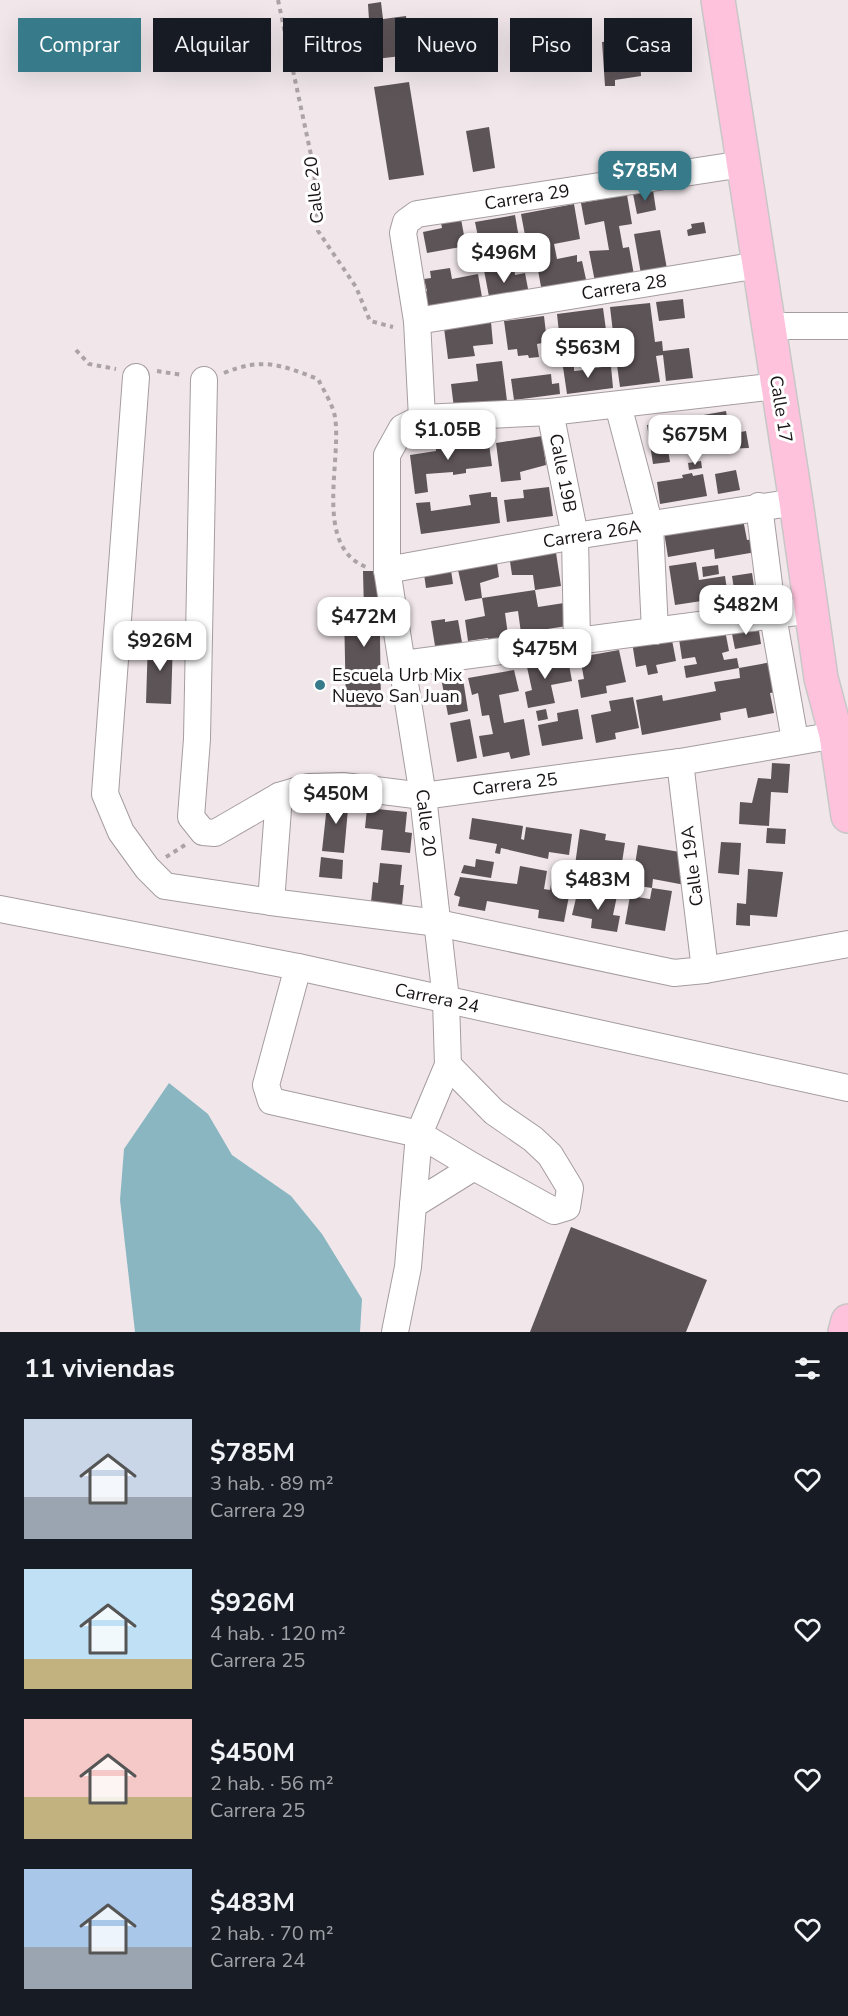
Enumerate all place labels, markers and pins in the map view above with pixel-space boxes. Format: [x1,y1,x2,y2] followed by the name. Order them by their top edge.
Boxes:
[603,151,687,202] pin: $785M
[462,233,546,284] pin: $496M
[546,328,630,379] pin: $563M
[399,410,497,461] pin: $1.05B
[653,415,737,466] pin: $675M
[704,585,788,636] pin: $482M
[322,597,406,648] pin: $472M
[118,621,202,672] pin: $926M
[503,629,587,680] pin: $475M
[332,663,463,708] place label: Escuela Urb Mix Nuevo San Juan
[313,678,327,692] marker: Escuela Urb Mix Nuevo San Juan
[294,774,378,825] pin: $450M
[556,860,640,911] pin: $483M

